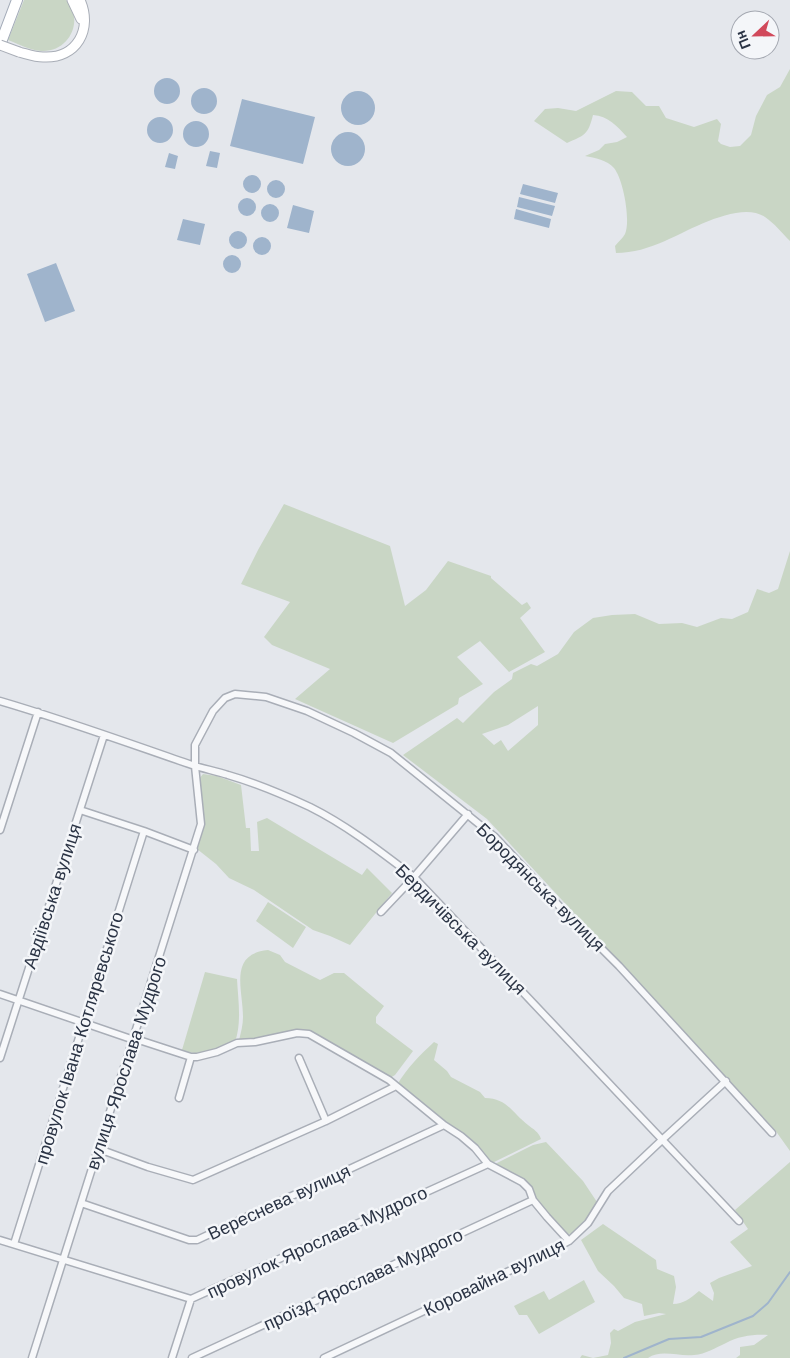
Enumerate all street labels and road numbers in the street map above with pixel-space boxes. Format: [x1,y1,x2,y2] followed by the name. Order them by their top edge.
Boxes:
[472,818,610,956] street label: Бородянська вулиця
[19,821,85,971] street label: Авдіївська вулиця
[391,859,531,999] street label: Бердичівська вулиця
[31,909,127,1167] street label: провулок Івана Котляревського
[82,954,170,1172] street label: вулиця Ярослава Мудрого
[204,1160,354,1244] street label: Вереснева вулиця
[204,1182,430,1302] street label: провулок Ярослава Мудрого
[260,1223,466,1335] street label: проїзд Ярослава Мудрого
[420,1234,568,1320] street label: Коровайна вулиця

